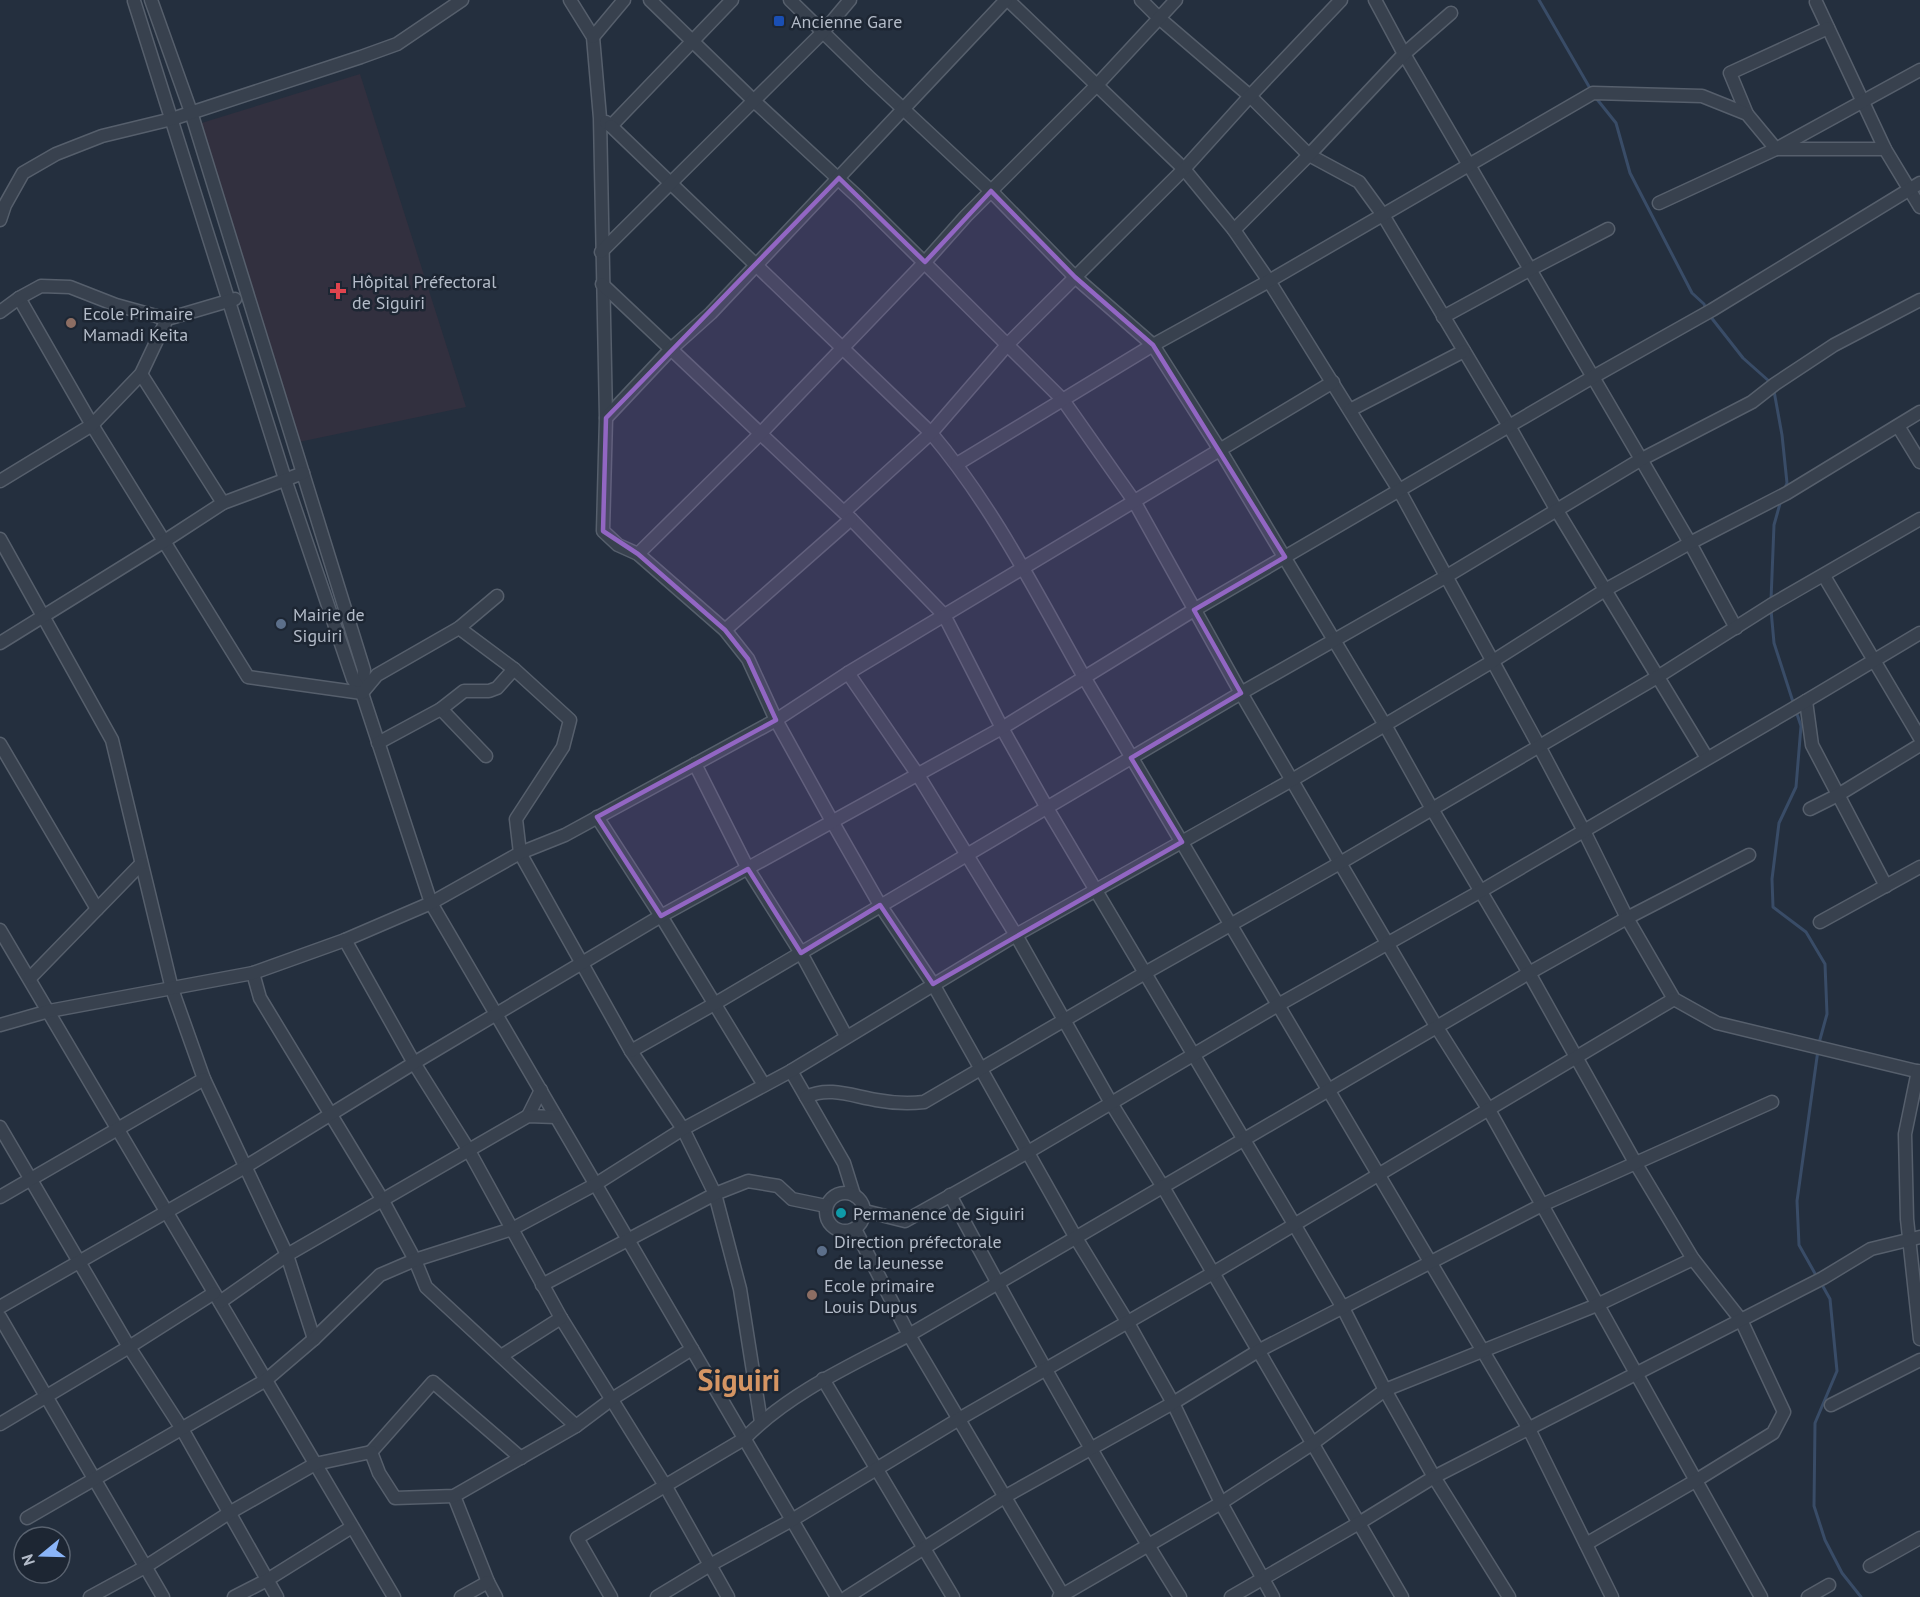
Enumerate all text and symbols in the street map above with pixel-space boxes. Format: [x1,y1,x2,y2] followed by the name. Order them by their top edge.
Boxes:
[791,10,902,33] place label: Ancienne Gare
[772,14,786,28] marker: Ancienne Gare
[352,270,497,314] place label: Hôpital Préfectoral de Siguiri
[329,282,347,300] marker: Hôpital Préfectoral de Siguiri
[83,302,193,346] place label: Ecole Primaire Mamadi Keita
[64,316,78,330] marker: Ecole Primaire Mamadi Keita
[293,603,365,647] place label: Mairie de Siguiri
[274,617,288,631] marker: Mairie de Siguiri
[853,1202,1025,1225] place label: Permanence de Siguiri
[834,1206,848,1220] marker: Permanence de Siguiri
[834,1230,1002,1274] place label: Direction préfectorale de la Jeunesse
[815,1244,829,1258] marker: Direction préfectorale de la Jeunesse
[824,1274,935,1318] place label: Ecole primaire Louis Dupus
[805,1288,819,1302] marker: Ecole primaire Louis Dupus
[698,1360,780,1399] district label: Siguiri
[12,1525,72,1585] north arrow
[17,1552,39,1568] text: N

